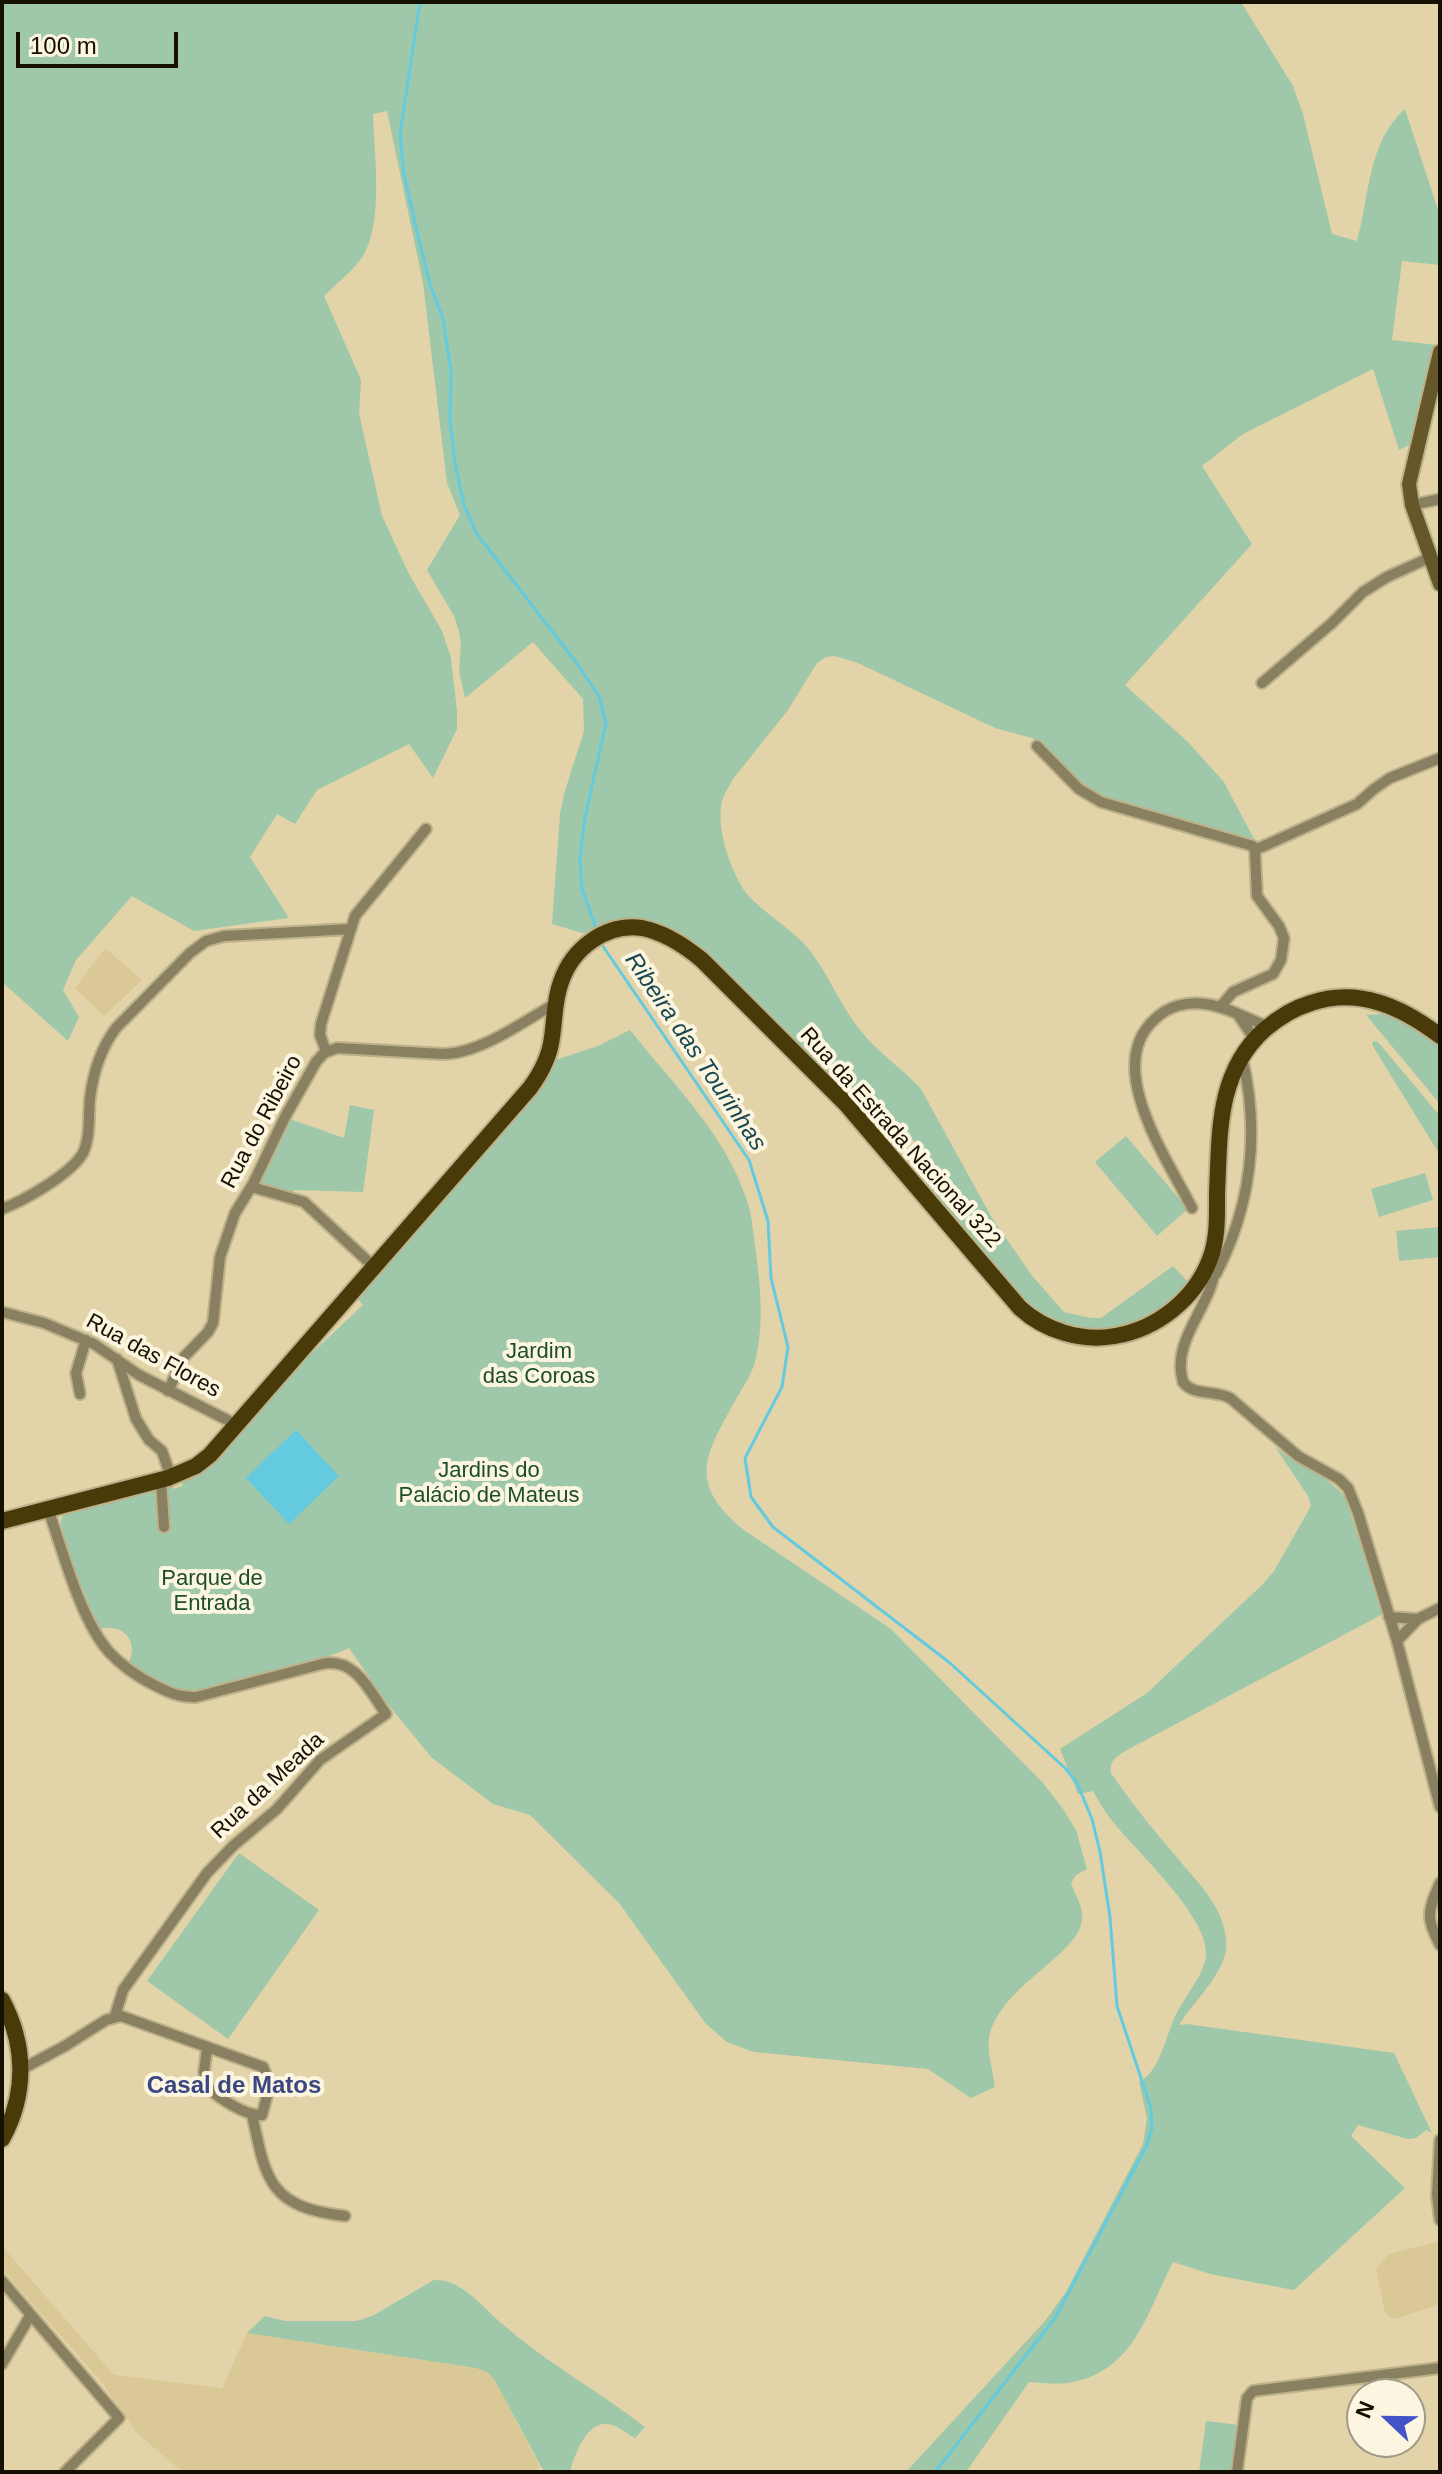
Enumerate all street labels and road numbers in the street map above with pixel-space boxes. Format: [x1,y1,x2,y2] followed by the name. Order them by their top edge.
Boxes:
[794,1022,1006,1254] street label: Rua da Estrada Nacional 322
[216,1051,308,1193] street label: Rua do Ribeiro
[81,1308,225,1404] street label: Rua das Flores
[206,1727,330,1845] street label: Rua da Meada

